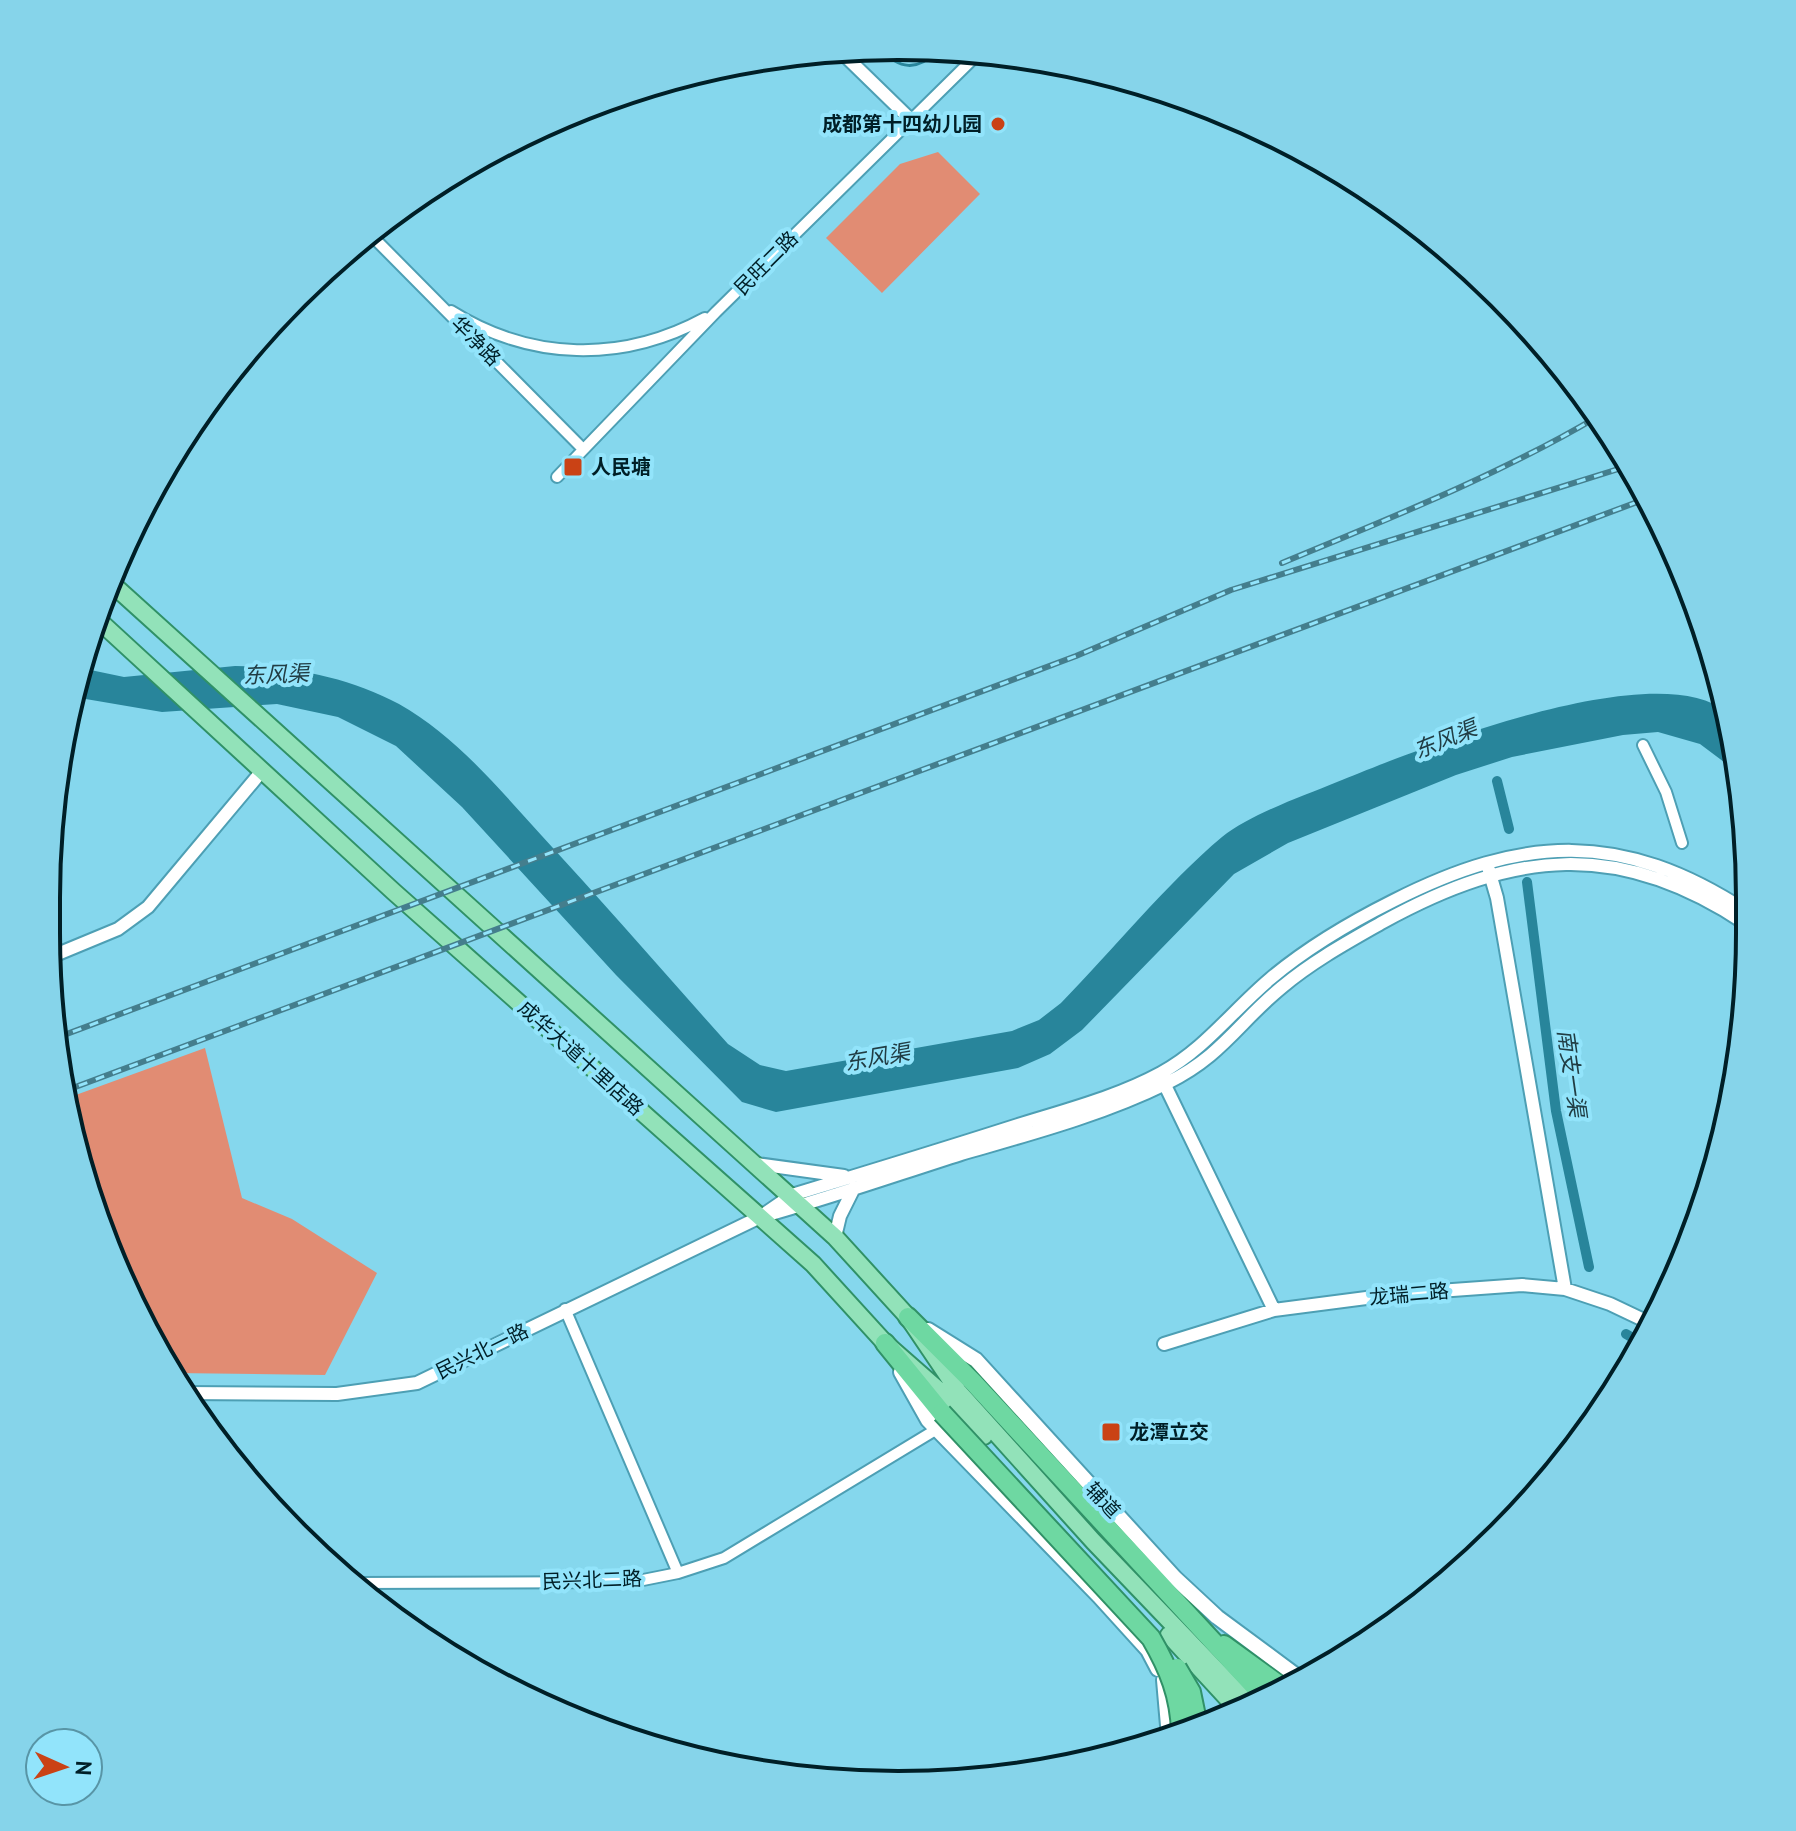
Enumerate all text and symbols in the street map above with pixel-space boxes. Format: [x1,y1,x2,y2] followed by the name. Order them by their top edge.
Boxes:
[822,111,982,137] place label: 成都第十四幼儿园
[989,115,1007,133] marker: 成都第十四幼儿园
[729,226,803,300] street label: 民旺二路
[446,311,506,371] street label: 华净路
[591,454,651,480] place label: 人民塘
[562,456,584,478] marker: 人民塘
[243,659,312,689] water label: 东风渠
[1409,713,1484,764] water label: 东风渠
[513,995,649,1121] street label: 成华大道十里店路
[1552,1027,1592,1121] water label: 南支一渠
[842,1037,915,1077] water label: 东风渠
[1368,1278,1450,1310] street label: 龙瑞二路
[431,1317,533,1385] street label: 民兴北一路
[1129,1419,1209,1445] place label: 龙潭立交
[1100,1421,1122,1443] marker: 龙潭立交
[1080,1477,1126,1523] street label: 辅道
[542,1565,642,1595] street label: 民兴北二路
[24,1727,104,1807] north arrow
[70,1760,98,1776] text: N

